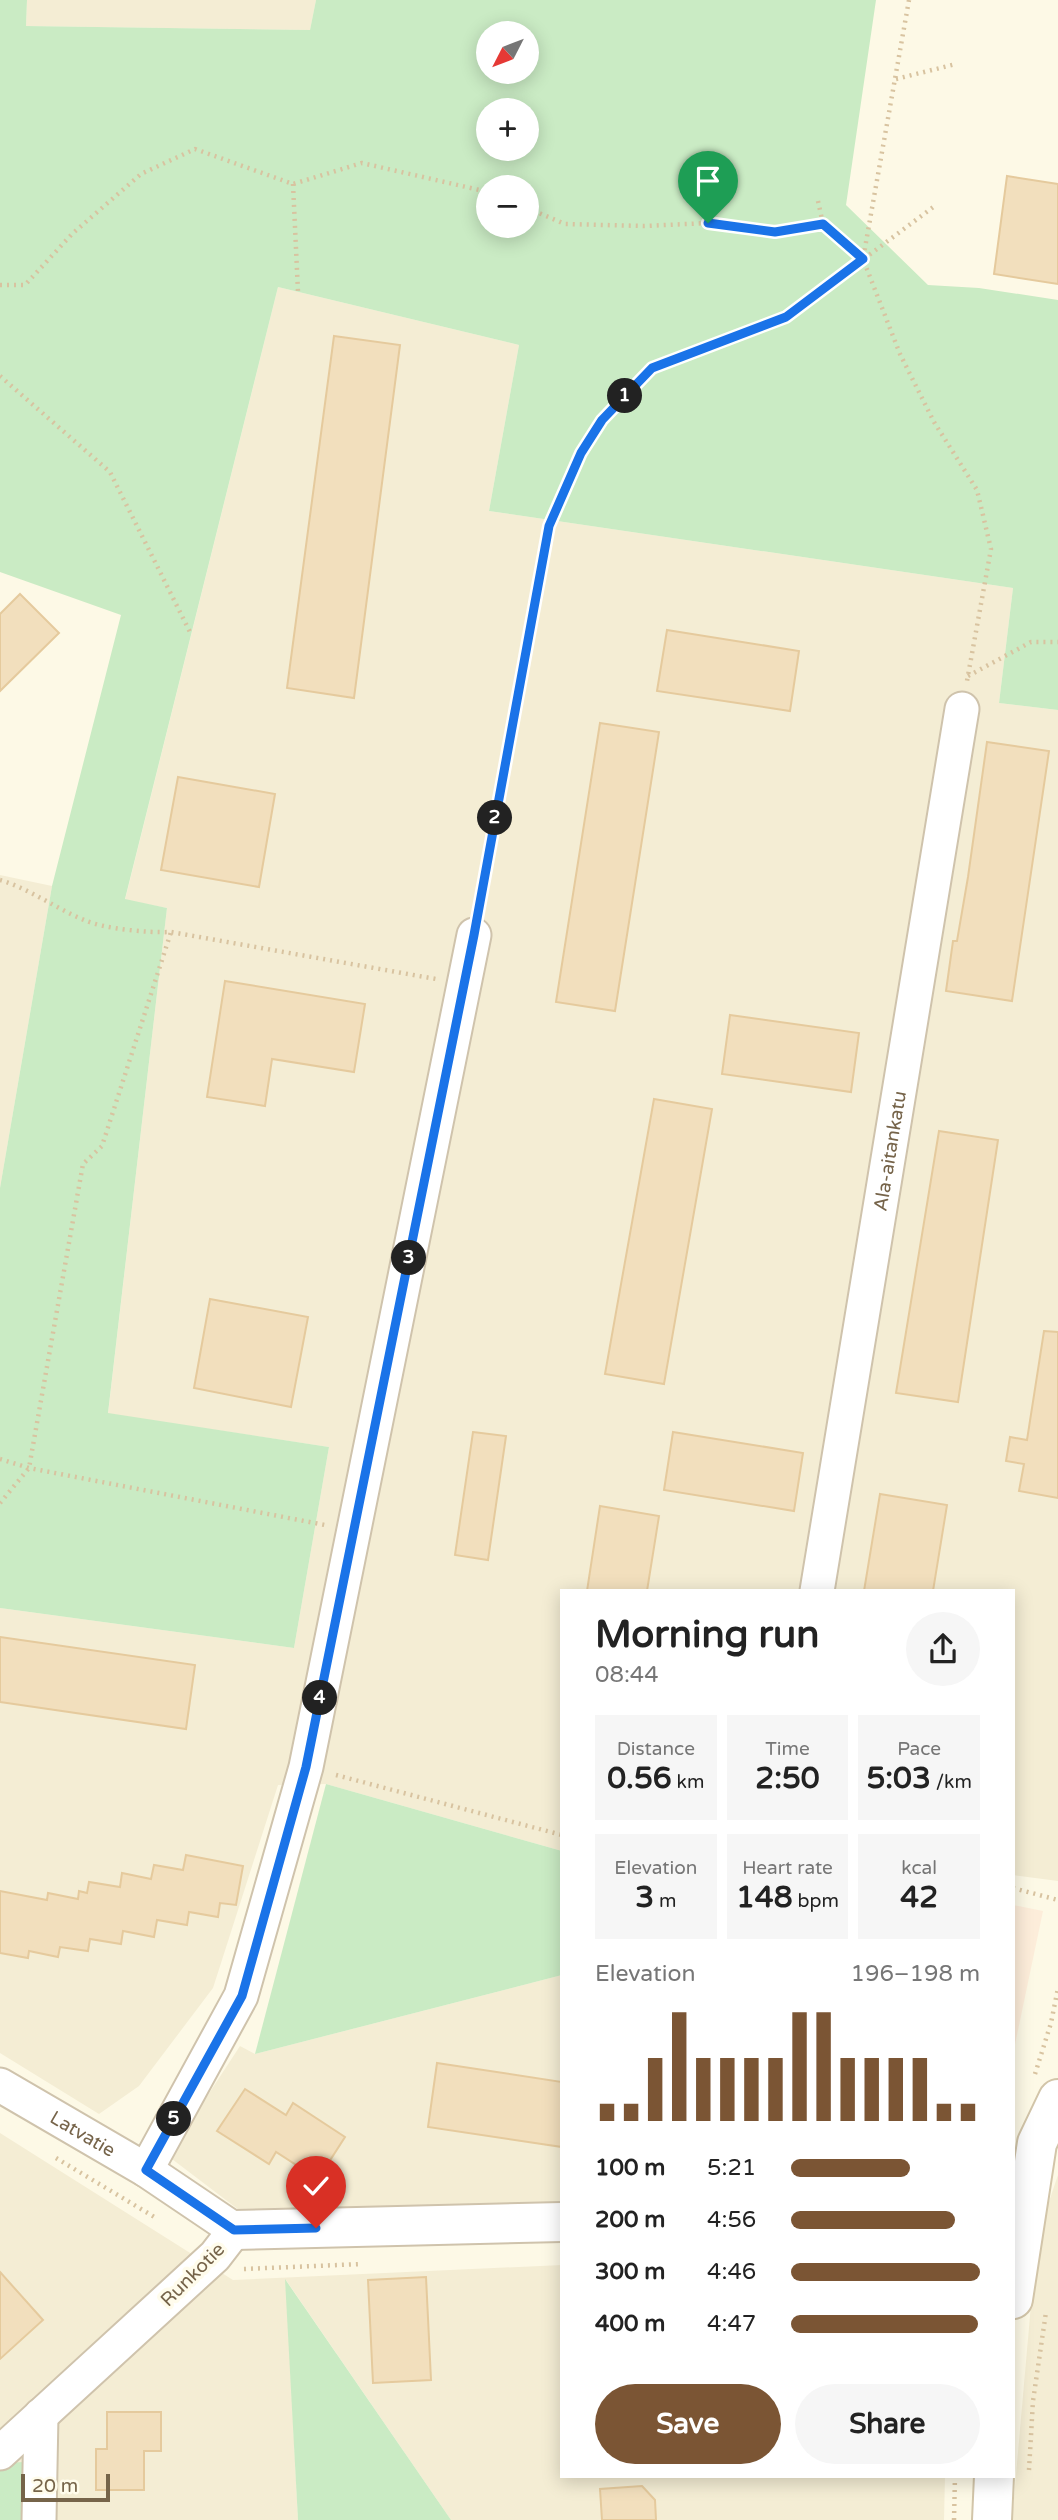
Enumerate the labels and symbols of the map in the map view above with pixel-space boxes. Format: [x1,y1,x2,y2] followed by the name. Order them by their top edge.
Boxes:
[476,21,539,84] north arrow
[678,151,738,223] pin
[608,378,642,414] pin: 1
[477,800,512,836] pin: 2
[870,1089,911,1213] street label: Ala-aitankatu
[392,1240,426,1276] pin: 3
[302,1680,338,1716] pin: 4
[156,2102,192,2136] pin: 5
[46,2107,119,2162] street label: Latvatie
[286,2156,346,2228] pin
[156,2238,229,2311] street label: Runkotie
[21,2471,110,2503] scale bar

